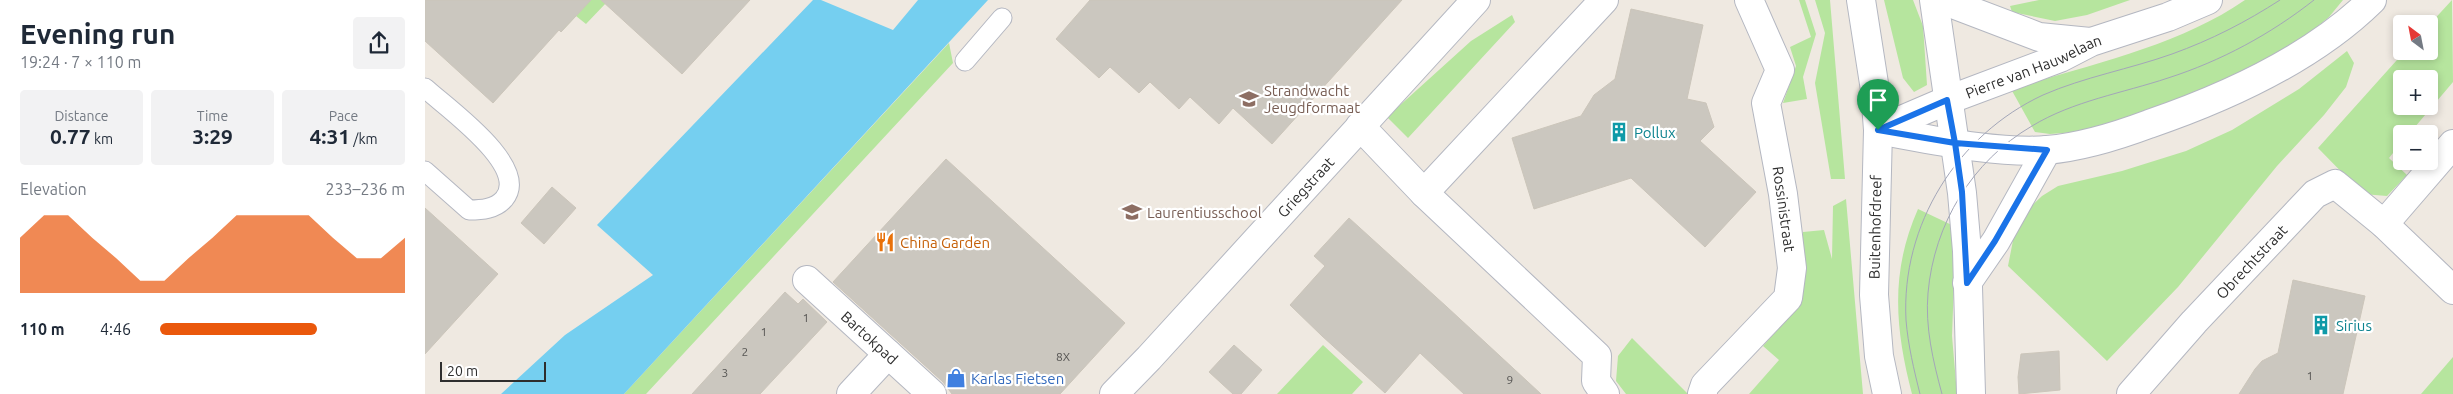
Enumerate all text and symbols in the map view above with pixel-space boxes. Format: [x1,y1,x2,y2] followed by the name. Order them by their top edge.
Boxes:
[2393,15,2437,60] north arrow
[2393,15,2438,170] map controls
[353,17,405,69] button: share
[20,18,175,49] text: Evening run
[1963,31,2103,101] street label: Pierre van Hauwelaan
[20,53,141,71] text: 19:24 · 7 × 110 m
[2393,70,2438,115] button: +
[1857,79,1899,130] pin
[1264,82,1360,116] place label: Strandwacht Jeugdformaat
[1864,86,1892,114] icon: arrive
[1238,88,1260,110] school or university icon: Strandwacht Jeugdformaat
[54,108,109,124] text: Distance
[197,108,228,124] text: Time
[329,108,358,124] text: Pace
[1608,121,1630,143] building icon: Pollux
[50,124,91,148] text: 0.77
[192,124,233,148] text: 3:29
[309,124,350,148] text: 4:31
[1634,124,1676,141] place label: Pollux
[2393,125,2438,170] button: −
[91,131,113,147] text: km
[350,131,378,147] text: /km
[1274,153,1337,221] street label: Griegstraat
[1770,165,1798,253] street label: Rossinistraat
[1866,174,1884,279] street label: Buitenhofdreef
[20,180,87,198] text: Elevation
[325,180,405,198] text: 233–236 m
[1121,201,1143,223] school or university icon: Laurentiusschool
[1147,204,1262,221] place label: Laurentiusschool
[2212,221,2290,302] street label: Obrechtstraat
[874,231,896,253] restaurant icon: China Garden
[900,234,990,251] place label: China Garden
[838,307,902,367] street label: Bartokpad
[803,311,809,324] house number: 1
[2310,314,2332,336] building icon: Sirius
[2336,317,2372,334] place label: Sirius
[20,320,65,338] text: 110 m
[100,320,131,338] text: 4:46
[761,325,767,338] house number: 1
[742,345,748,358] house number: 2
[1056,350,1071,363] house number: 8X
[440,359,546,382] scale bar
[447,363,478,379] text: 20 m
[722,366,728,379] house number: 3
[945,367,967,389] shop icon: Karlas Fietsen
[2307,369,2313,382] house number: 1
[971,370,1064,387] place label: Karlas Fietsen
[1507,373,1513,386] house number: 9

